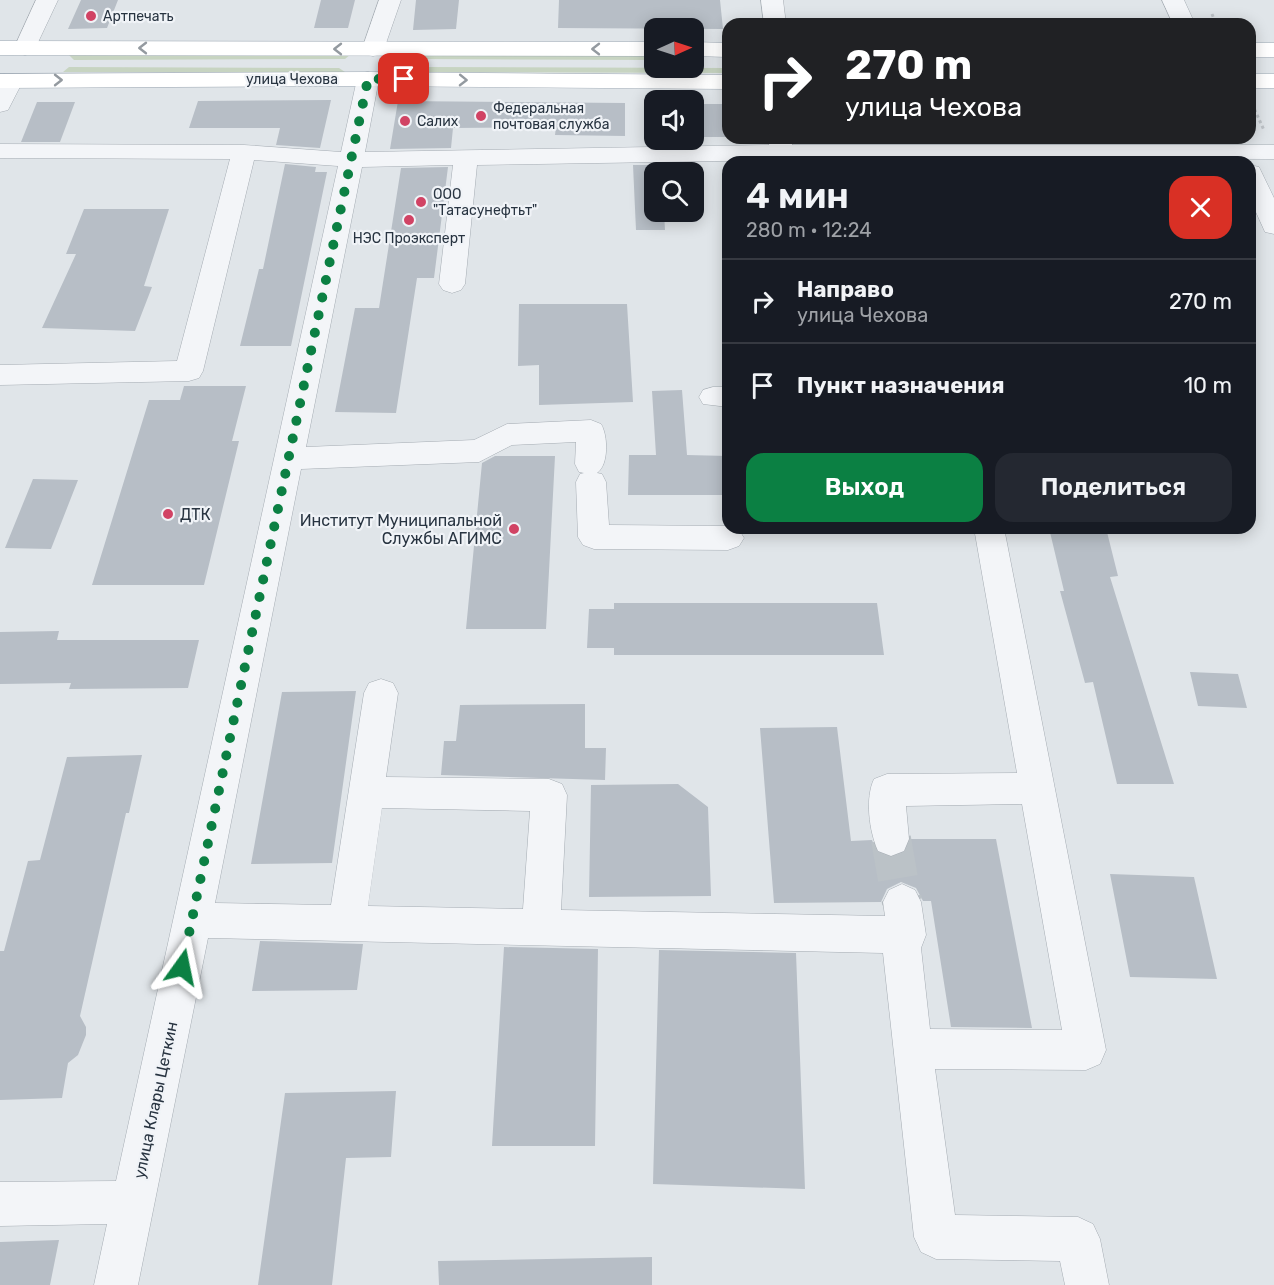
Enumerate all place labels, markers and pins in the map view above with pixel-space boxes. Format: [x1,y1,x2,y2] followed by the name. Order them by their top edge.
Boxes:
[103,8,174,25] place label: Артпечать
[84,9,98,23] marker: Артпечать
[378,53,429,104] pin
[493,100,609,133] place label: Федеральная почтовая служба
[474,109,488,123] marker: Федеральная почтовая служба
[417,113,459,130] place label: Салих
[398,114,412,128] marker: Салих
[433,186,537,219] place label: ООО "Татасунефтьт"
[414,195,428,209] marker: ООО "Татасунефтьт"
[402,213,416,227] marker: НЭС Проэксперт
[353,230,465,247] place label: НЭС Проэксперт
[180,505,211,524] place label: ДТК
[161,507,175,521] marker: ДТК
[300,511,502,548] place label: Институт Муниципальной Службы АГИМС
[507,522,521,536] marker: Институт Муниципальной Службы АГИМС

